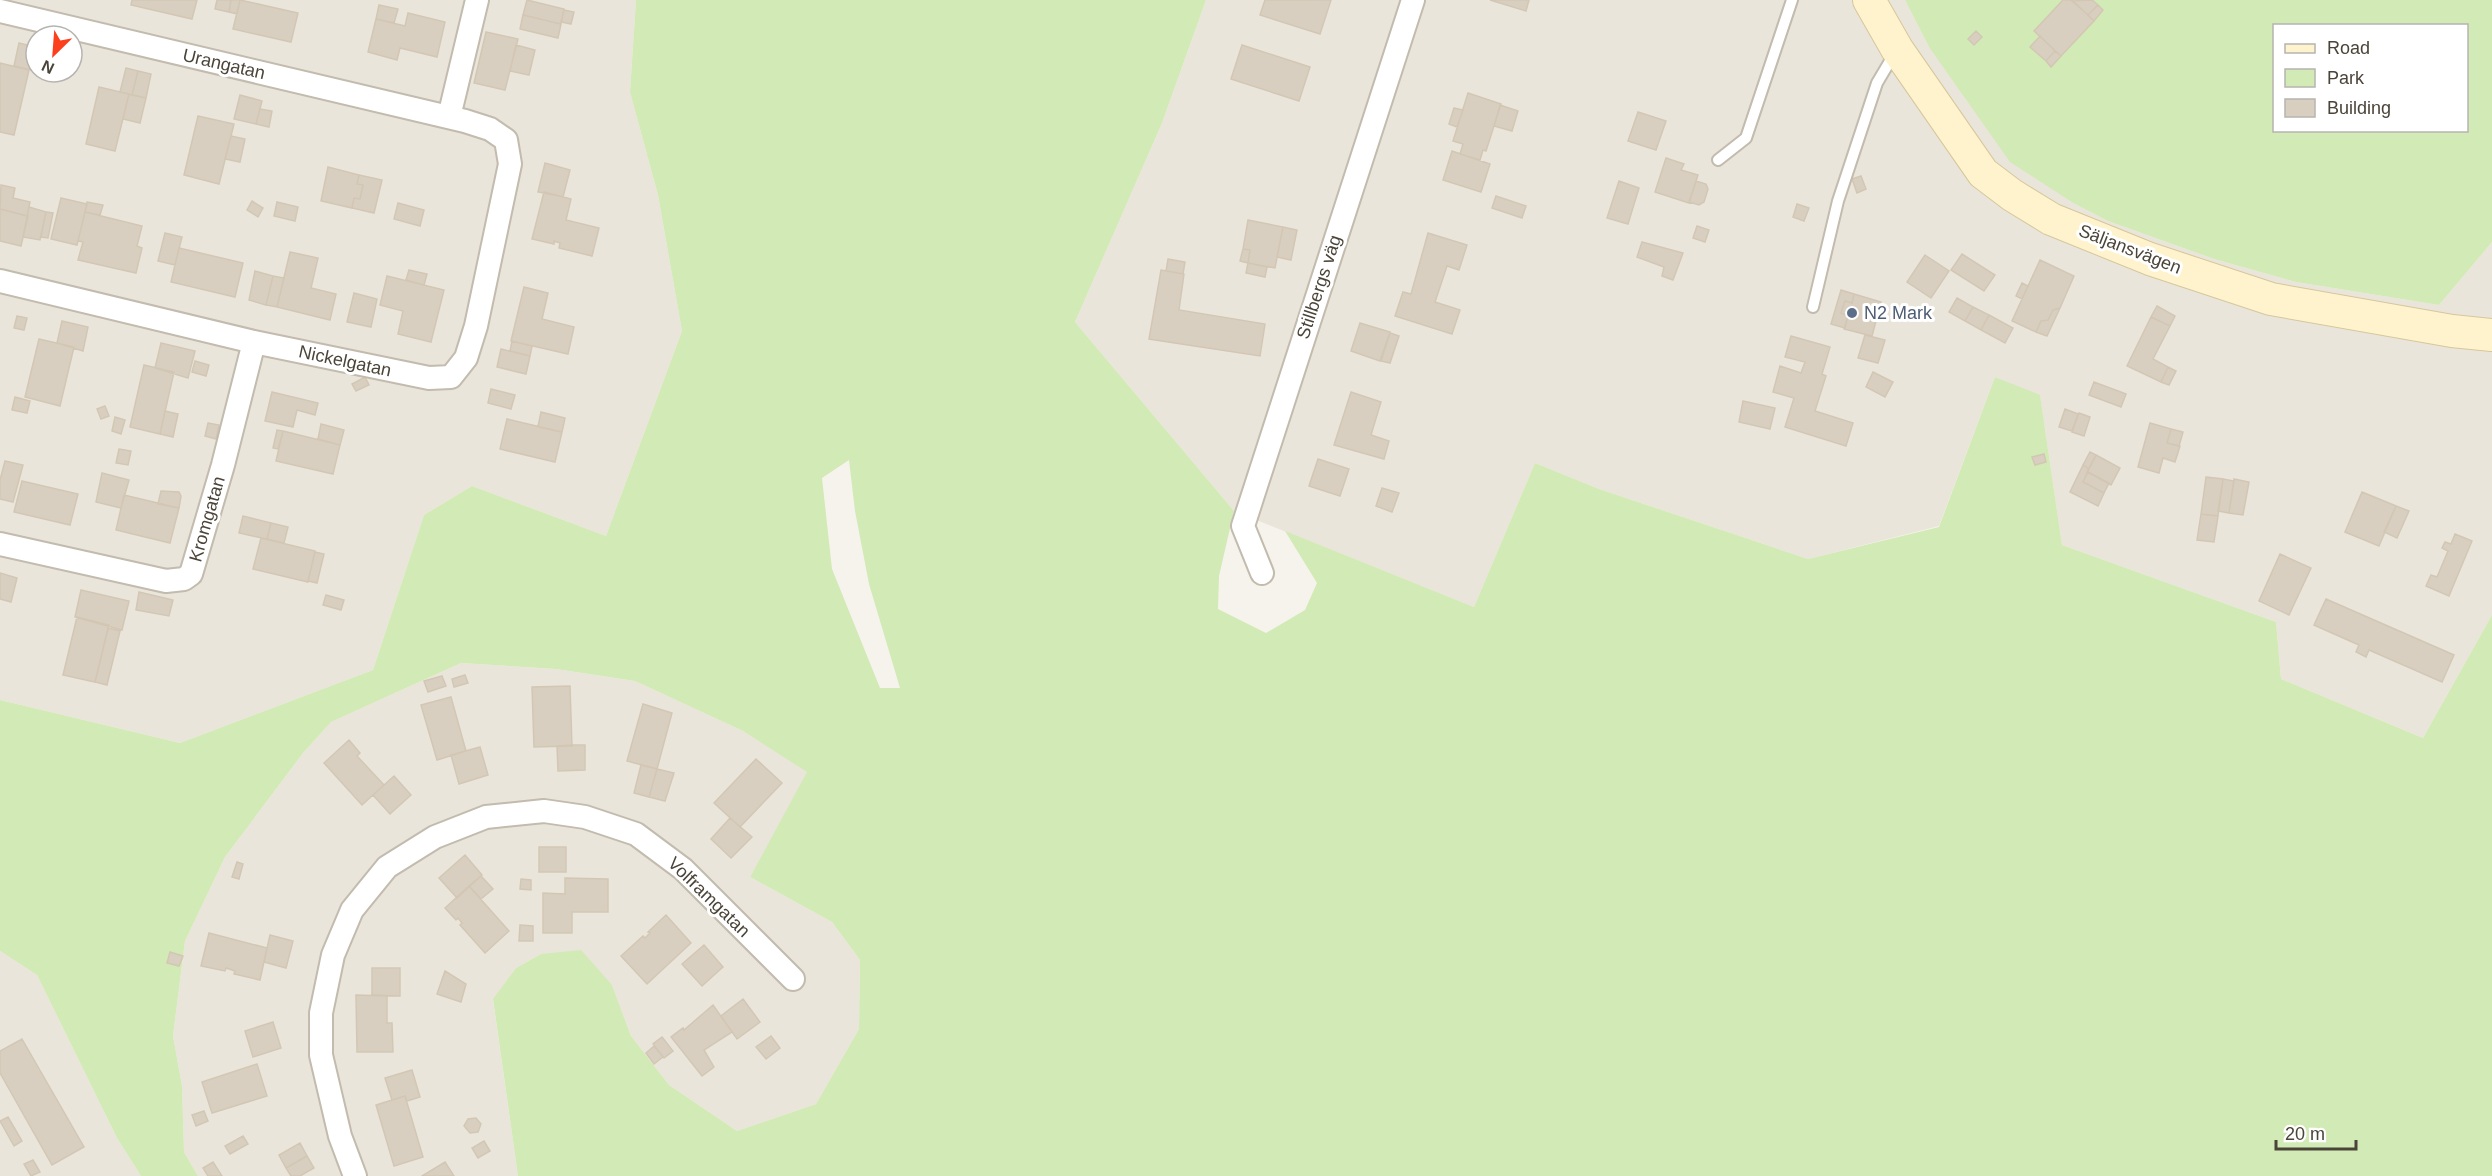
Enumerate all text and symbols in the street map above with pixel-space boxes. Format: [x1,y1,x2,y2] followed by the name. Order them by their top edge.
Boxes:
[24,24,84,84] north arrow
[2273,24,2468,132] legend
[2327,38,2370,58] text: Road
[181,45,267,83] street label: Urangatan
[39,57,57,77] text: N
[2327,68,2365,88] text: Park
[2327,98,2391,118] text: Building
[2076,220,2184,278] street label: Säljansvägen
[1293,233,1345,341] street label: Stillbergs väg
[1864,303,1933,323] place label: N2 Mark
[1845,306,1859,320] marker: N2 Mark
[297,341,393,381] street label: Nickelgatan
[185,474,229,564] street label: Kromgatan
[664,853,754,941] street label: Volframgatan
[2276,1113,2356,1151] scale bar
[2285,1124,2325,1144] text: 20 m

